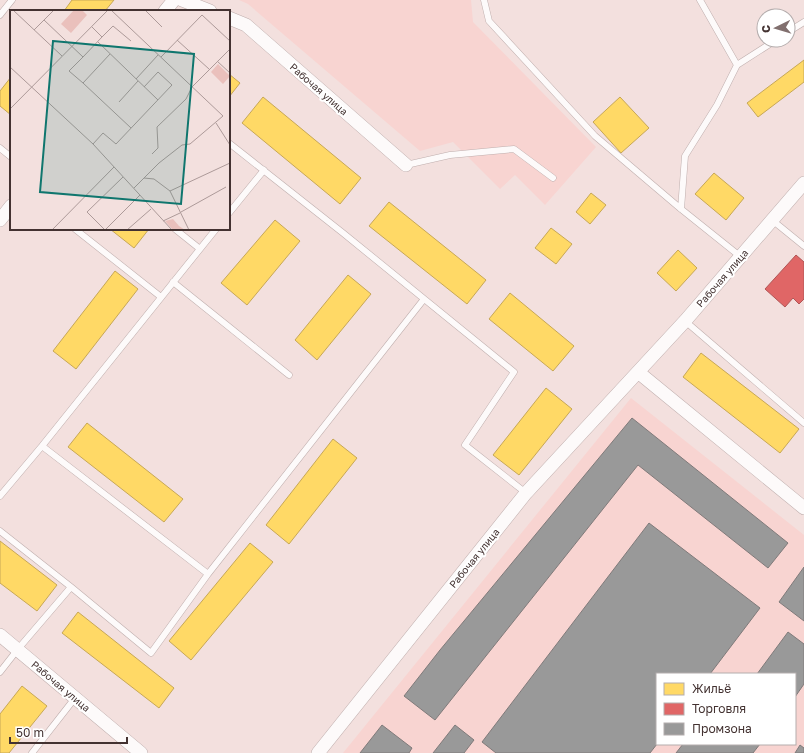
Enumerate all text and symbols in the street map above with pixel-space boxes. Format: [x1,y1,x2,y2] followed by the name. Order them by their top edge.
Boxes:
[756,8,796,48] north arrow
[10,10,230,230] inset map
[759,24,772,33] text: С
[288,61,350,117] street label: Рабочая улица
[694,247,750,309] street label: Рабочая улица
[446,526,502,590] street label: Рабочая улица
[29,658,93,714] street label: Рабочая улица
[656,673,796,745] legend
[692,681,731,696] text: Жильё
[692,701,746,716] text: Торговля
[10,719,127,745] scale bar
[692,721,752,736] text: Промзона
[16,725,44,740] text: 50 m

